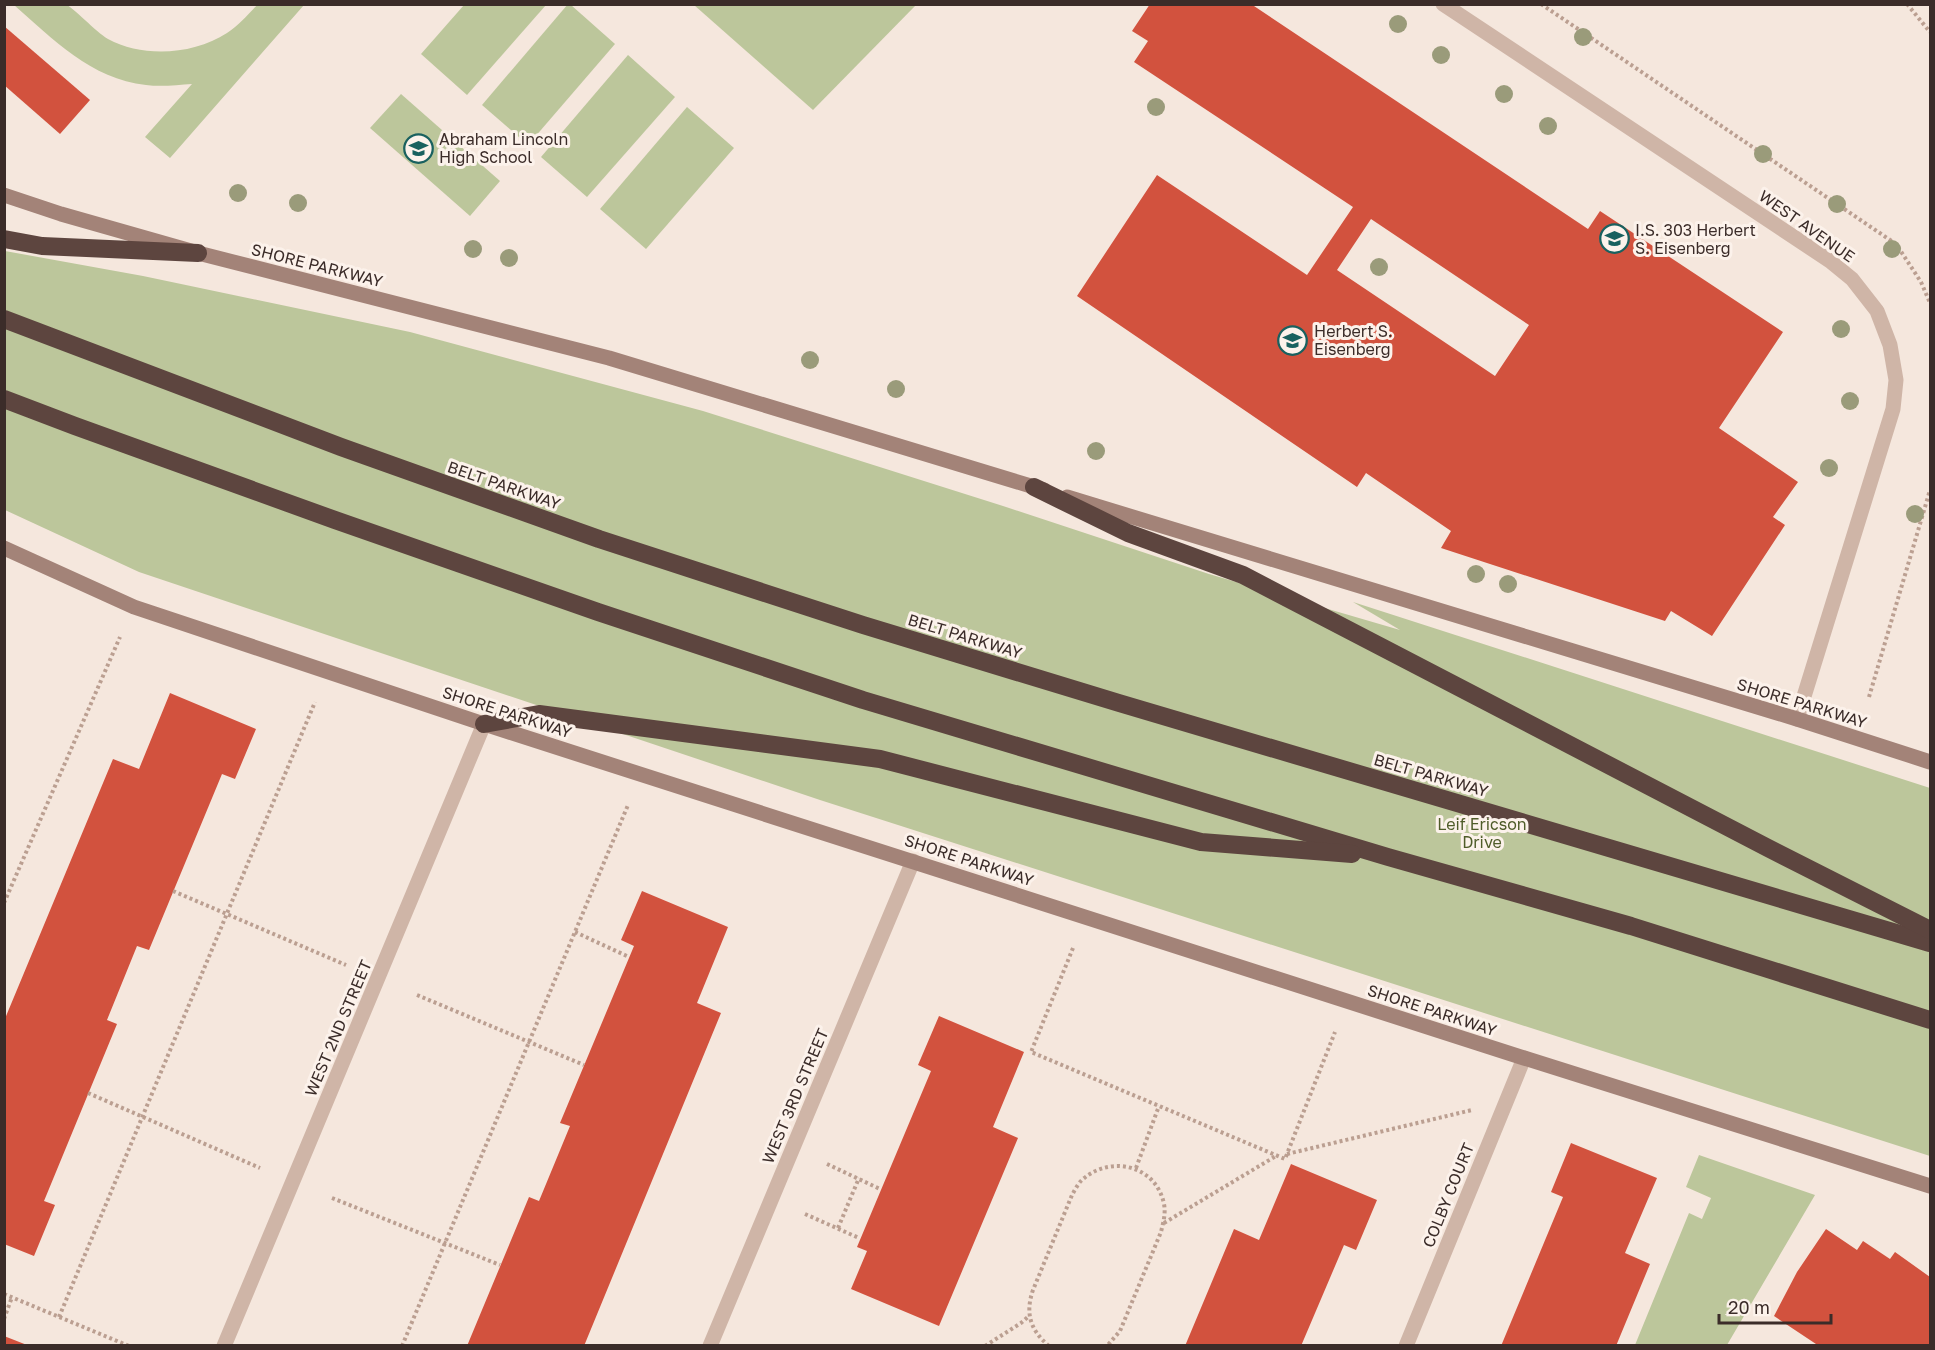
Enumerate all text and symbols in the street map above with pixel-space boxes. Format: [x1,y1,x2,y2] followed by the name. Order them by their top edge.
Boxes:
[439,129,568,167] place label: Abraham Lincoln High School
[402,132,434,164] school or university icon: Abraham Lincoln High School
[1755,186,1859,266] street label: WEST AVENUE
[1635,220,1756,258] place label: I.S. 303 Herbert S. Eisenberg
[1598,223,1630,255] school or university icon: I.S. 303 Herbert S. Eisenberg
[249,239,385,291] street label: SHORE PARKWAY
[1314,321,1393,359] place label: Herbert S. Eisenberg
[1277,324,1309,356] school or university icon: Herbert S. Eisenberg
[445,456,564,514] street label: BELT PARKWAY
[906,609,1025,663] street label: BELT PARKWAY
[1735,674,1870,732] street label: SHORE PARKWAY
[440,682,575,743] street label: SHORE PARKWAY
[1372,749,1491,801] street label: BELT PARKWAY
[1437,814,1527,852] park label: Leif Ericson Drive
[902,830,1037,891] street label: SHORE PARKWAY
[300,957,376,1099] street label: WEST 2ND STREET
[1365,980,1500,1041] street label: SHORE PARKWAY
[757,1025,833,1167] street label: WEST 3RD STREET
[1418,1140,1478,1250] street label: COLBY COURT
[1719,1287,1832,1325] scale bar
[1728,1296,1770,1318] text: 20 m

